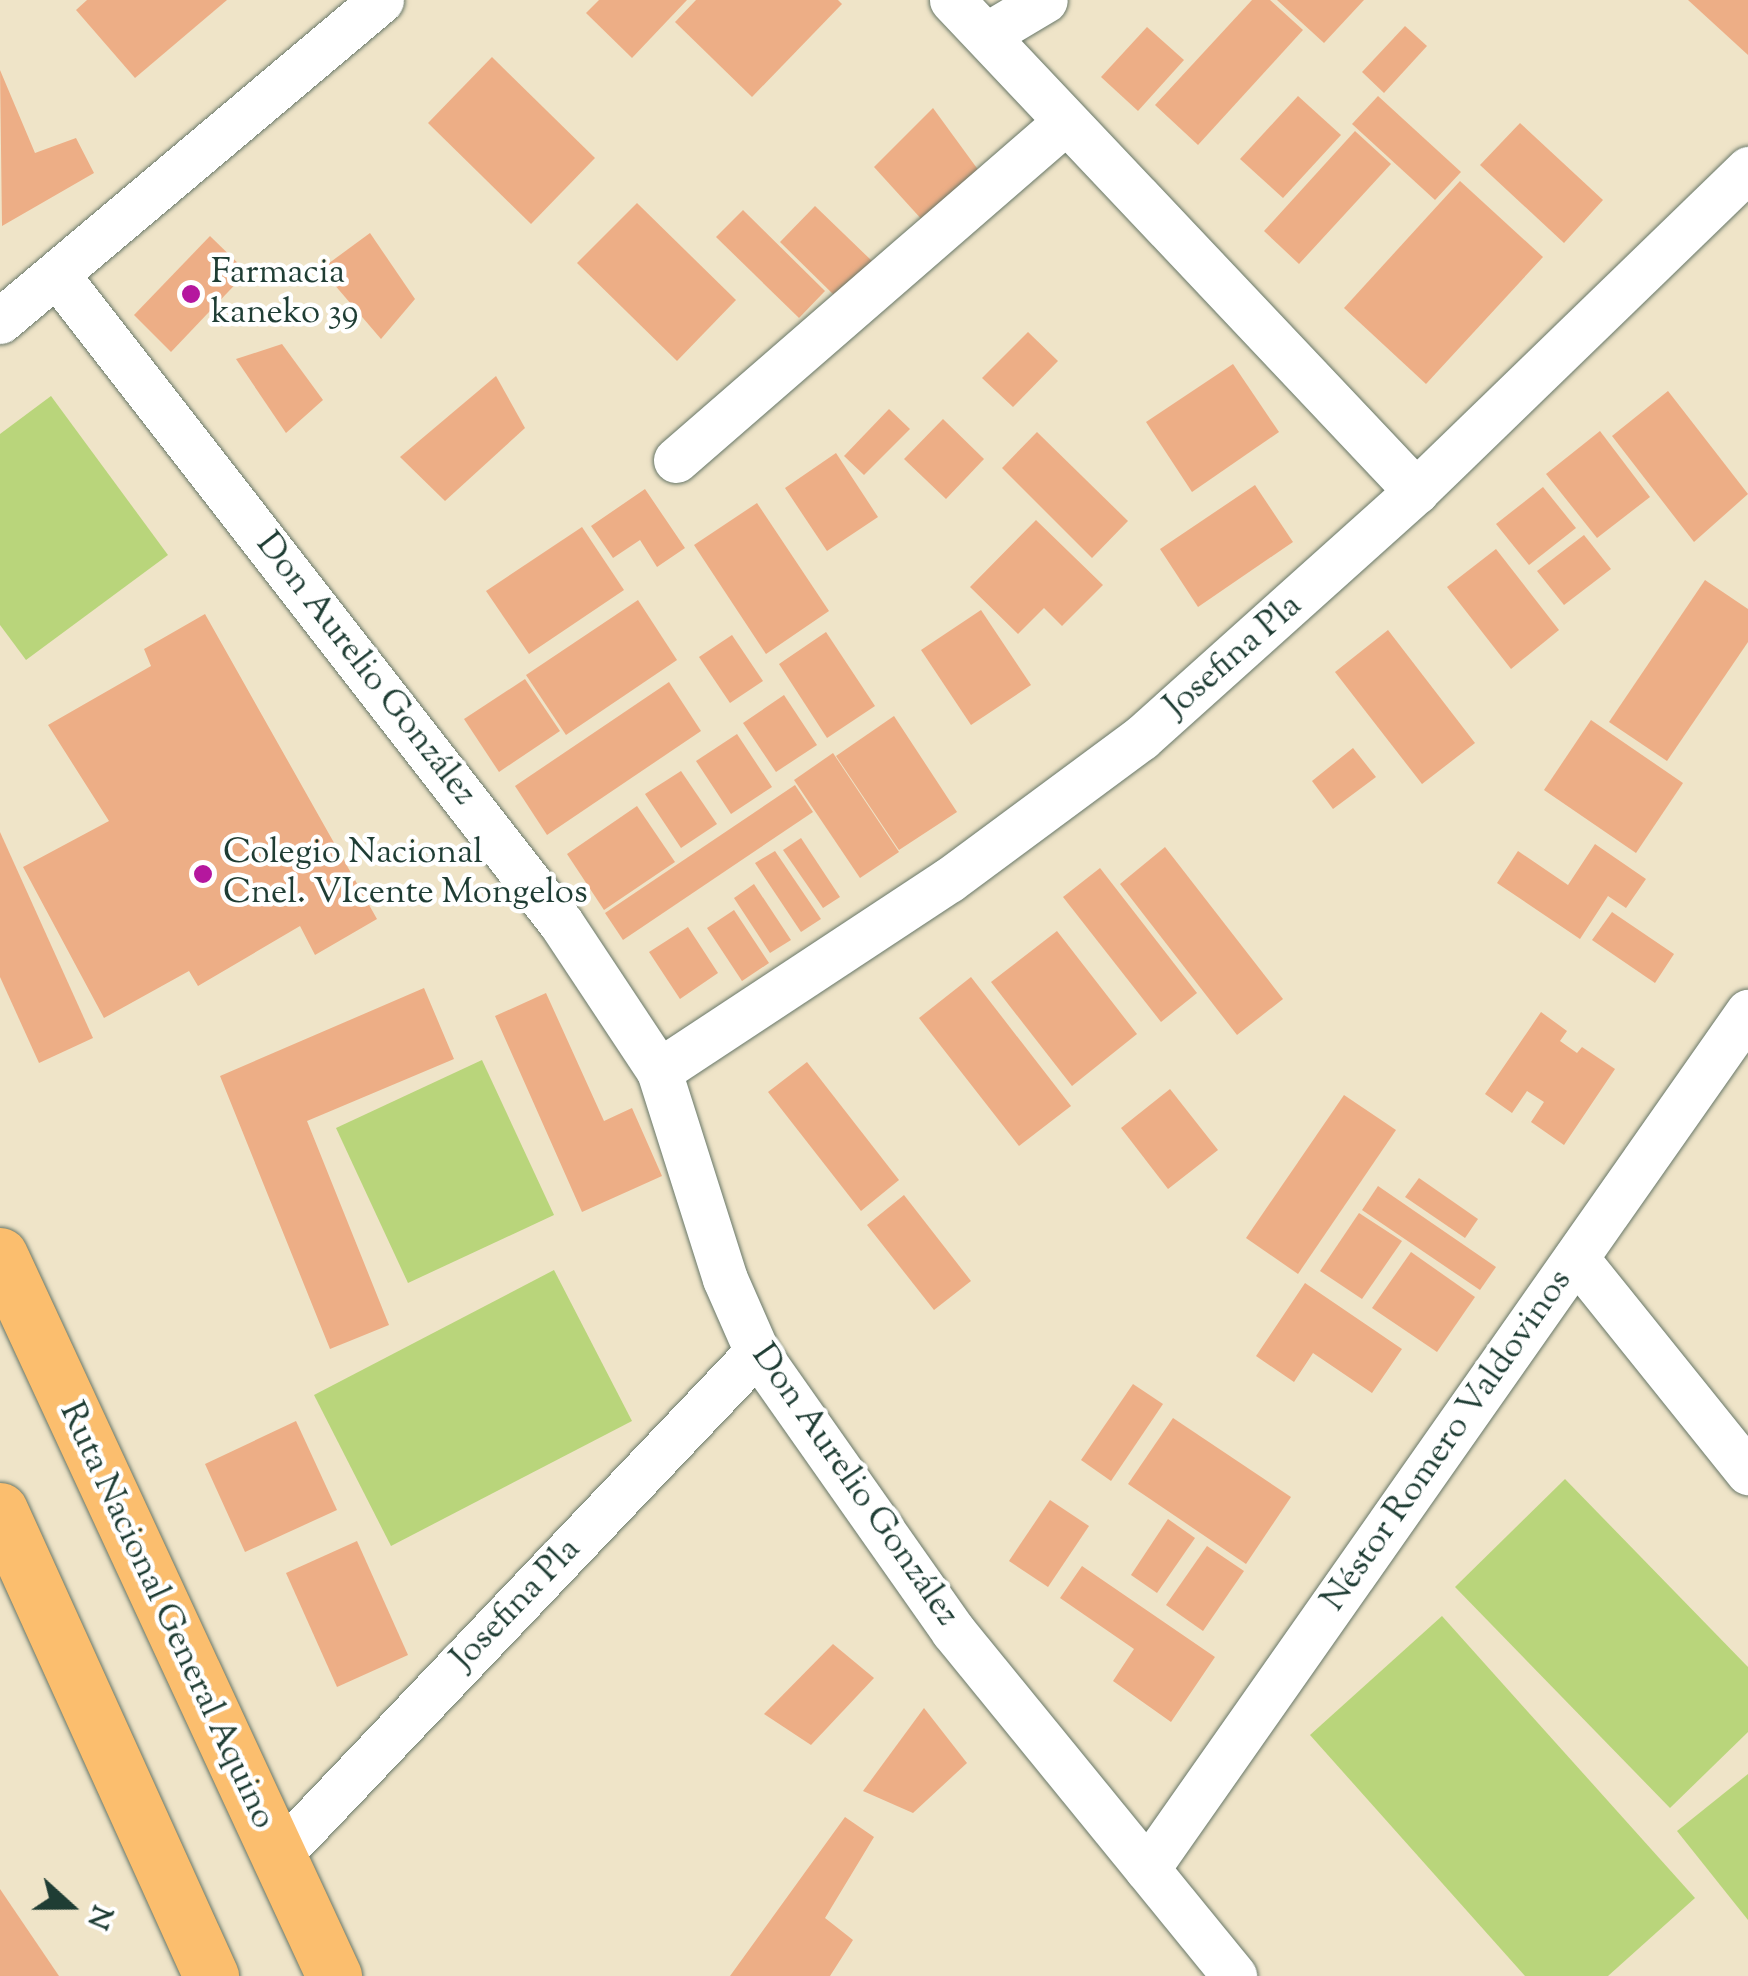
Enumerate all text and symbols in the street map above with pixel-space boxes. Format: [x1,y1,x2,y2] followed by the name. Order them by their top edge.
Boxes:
[211,253,359,335] place label: Farmacia kaneko 39
[180,283,202,305] marker: Farmacia kaneko 39
[245,525,485,815] street label: Don Aurelio González
[1157,586,1311,728] street label: Josefina Pla
[223,833,588,915] place label: Colegio Nacional Cnel. VIcente Mongelos
[192,863,214,885] marker: Colegio Nacional Cnel. VIcente Mongelos
[1314,1262,1582,1620] street label: Néstor Romero Valdovinos
[741,1337,967,1635] street label: Don Aurelio González
[49,1396,283,1836] street label: Ruta Nacional General Aquino
[443,1530,591,1680] street label: Josefina Pla
[20,1856,120,1956] north arrow
[75,1899,121,1934] text: N

